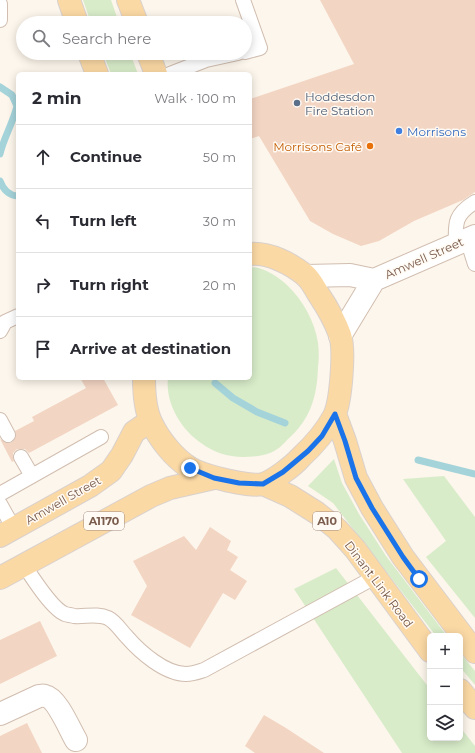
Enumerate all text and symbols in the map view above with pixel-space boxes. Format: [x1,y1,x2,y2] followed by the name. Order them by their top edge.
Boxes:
[16,16,252,60] search box
[30,27,52,49] icon: search
[62,29,151,48] text: Search here
[32,88,82,108] text: 2 min
[305,89,375,118] place label: Hoddesdon Fire Station
[154,90,236,106] text: Walk · 100 m
[292,98,302,108] marker: Hoddesdon Fire Station
[407,124,466,139] place label: Morrisons
[394,126,404,136] marker: Morrisons
[273,139,362,154] place label: Morrisons Café
[365,141,375,151] marker: Morrisons Café
[32,146,54,168] icon: ahead
[70,147,142,166] text: Continue
[203,149,236,165] text: 50 m
[32,210,54,232] icon: left
[70,211,137,230] text: Turn left
[203,213,236,229] text: 30 m
[382,234,466,282] street label: Amwell Street
[32,274,54,296] icon: right
[70,275,149,294] text: Turn right
[203,277,236,293] text: 20 m
[32,338,54,360] icon: arrive
[70,339,231,358] text: Arrive at destination
[181,459,199,477] route end
[23,472,104,528] street label: Amwell Street
[84,512,124,530] road number: A1170
[313,512,341,530] road number: A10
[342,538,416,630] street label: Dinant Link Road
[410,570,428,588] route start
[427,633,463,741] map controls
[427,633,463,669] button: +
[427,669,463,705] button: −
[427,705,463,741] button: layers

